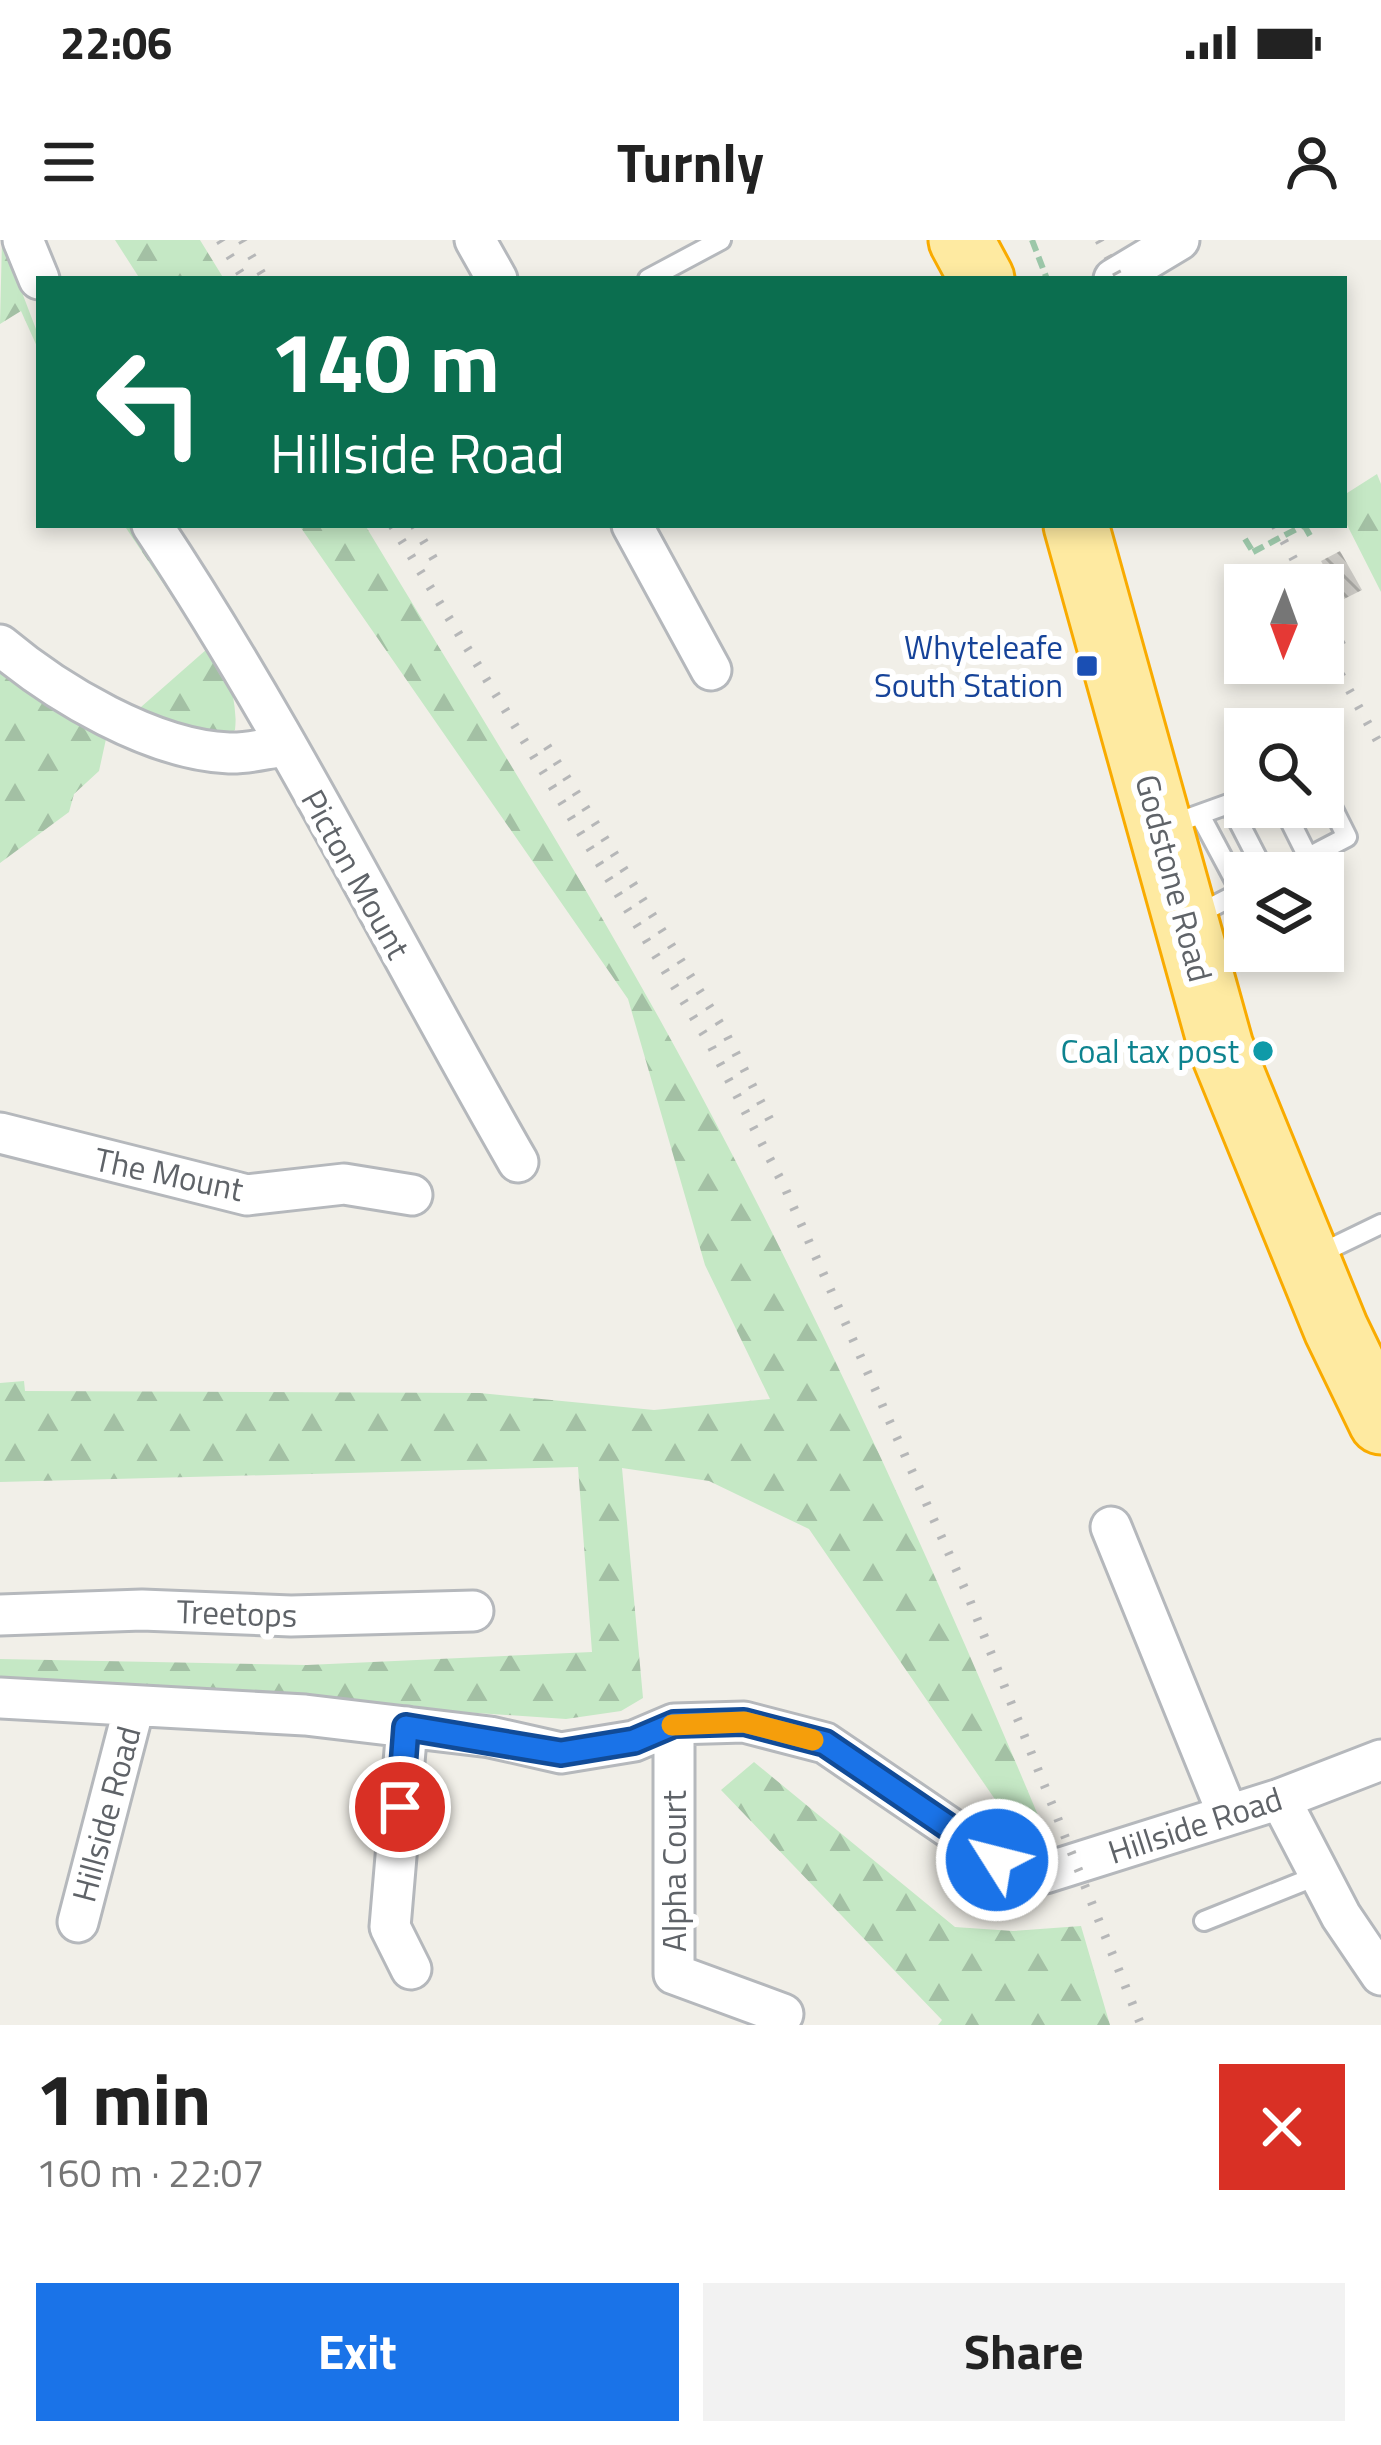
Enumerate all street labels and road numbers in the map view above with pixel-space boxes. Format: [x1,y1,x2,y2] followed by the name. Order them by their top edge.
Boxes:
[1122,769,1226,987] street label: Godstone Road
[289,780,423,968] street label: Picton Mount
[90,1134,248,1214] street label: The Mount
[176,1586,298,1640] street label: Treetops
[59,1721,153,1907] street label: Hillside Road
[1102,1773,1288,1877] street label: Hillside Road
[649,1790,699,1952] street label: Alpha Court

